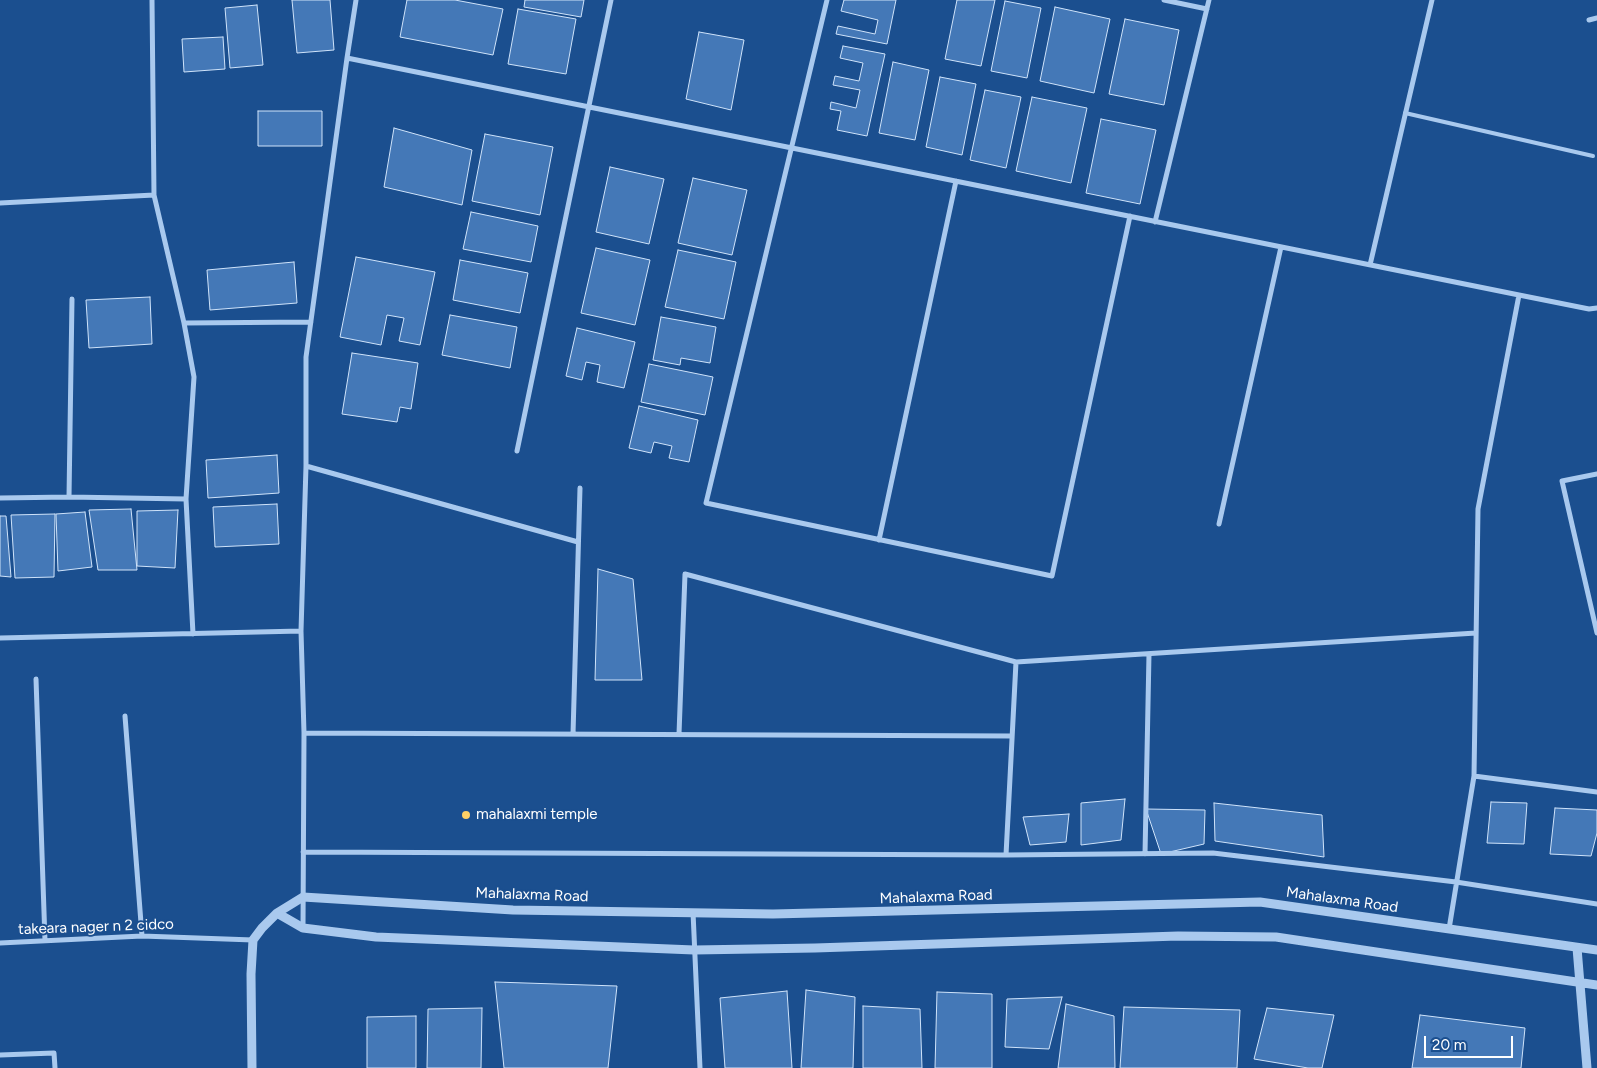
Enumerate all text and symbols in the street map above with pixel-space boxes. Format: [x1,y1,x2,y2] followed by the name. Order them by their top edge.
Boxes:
[476,806,597,824] place label: mahalaxmi temple
[460,809,472,821] marker: mahalaxmi temple
[1285,883,1399,917] street label: Mahalaxma Road
[475,884,589,906] street label: Mahalaxma Road
[879,886,993,908] street label: Mahalaxma Road
[18,915,174,939] street label: takeara nager n 2 cidco
[1427,1026,1516,1058] scale bar
[1432,1036,1466,1054] text: 20 m

